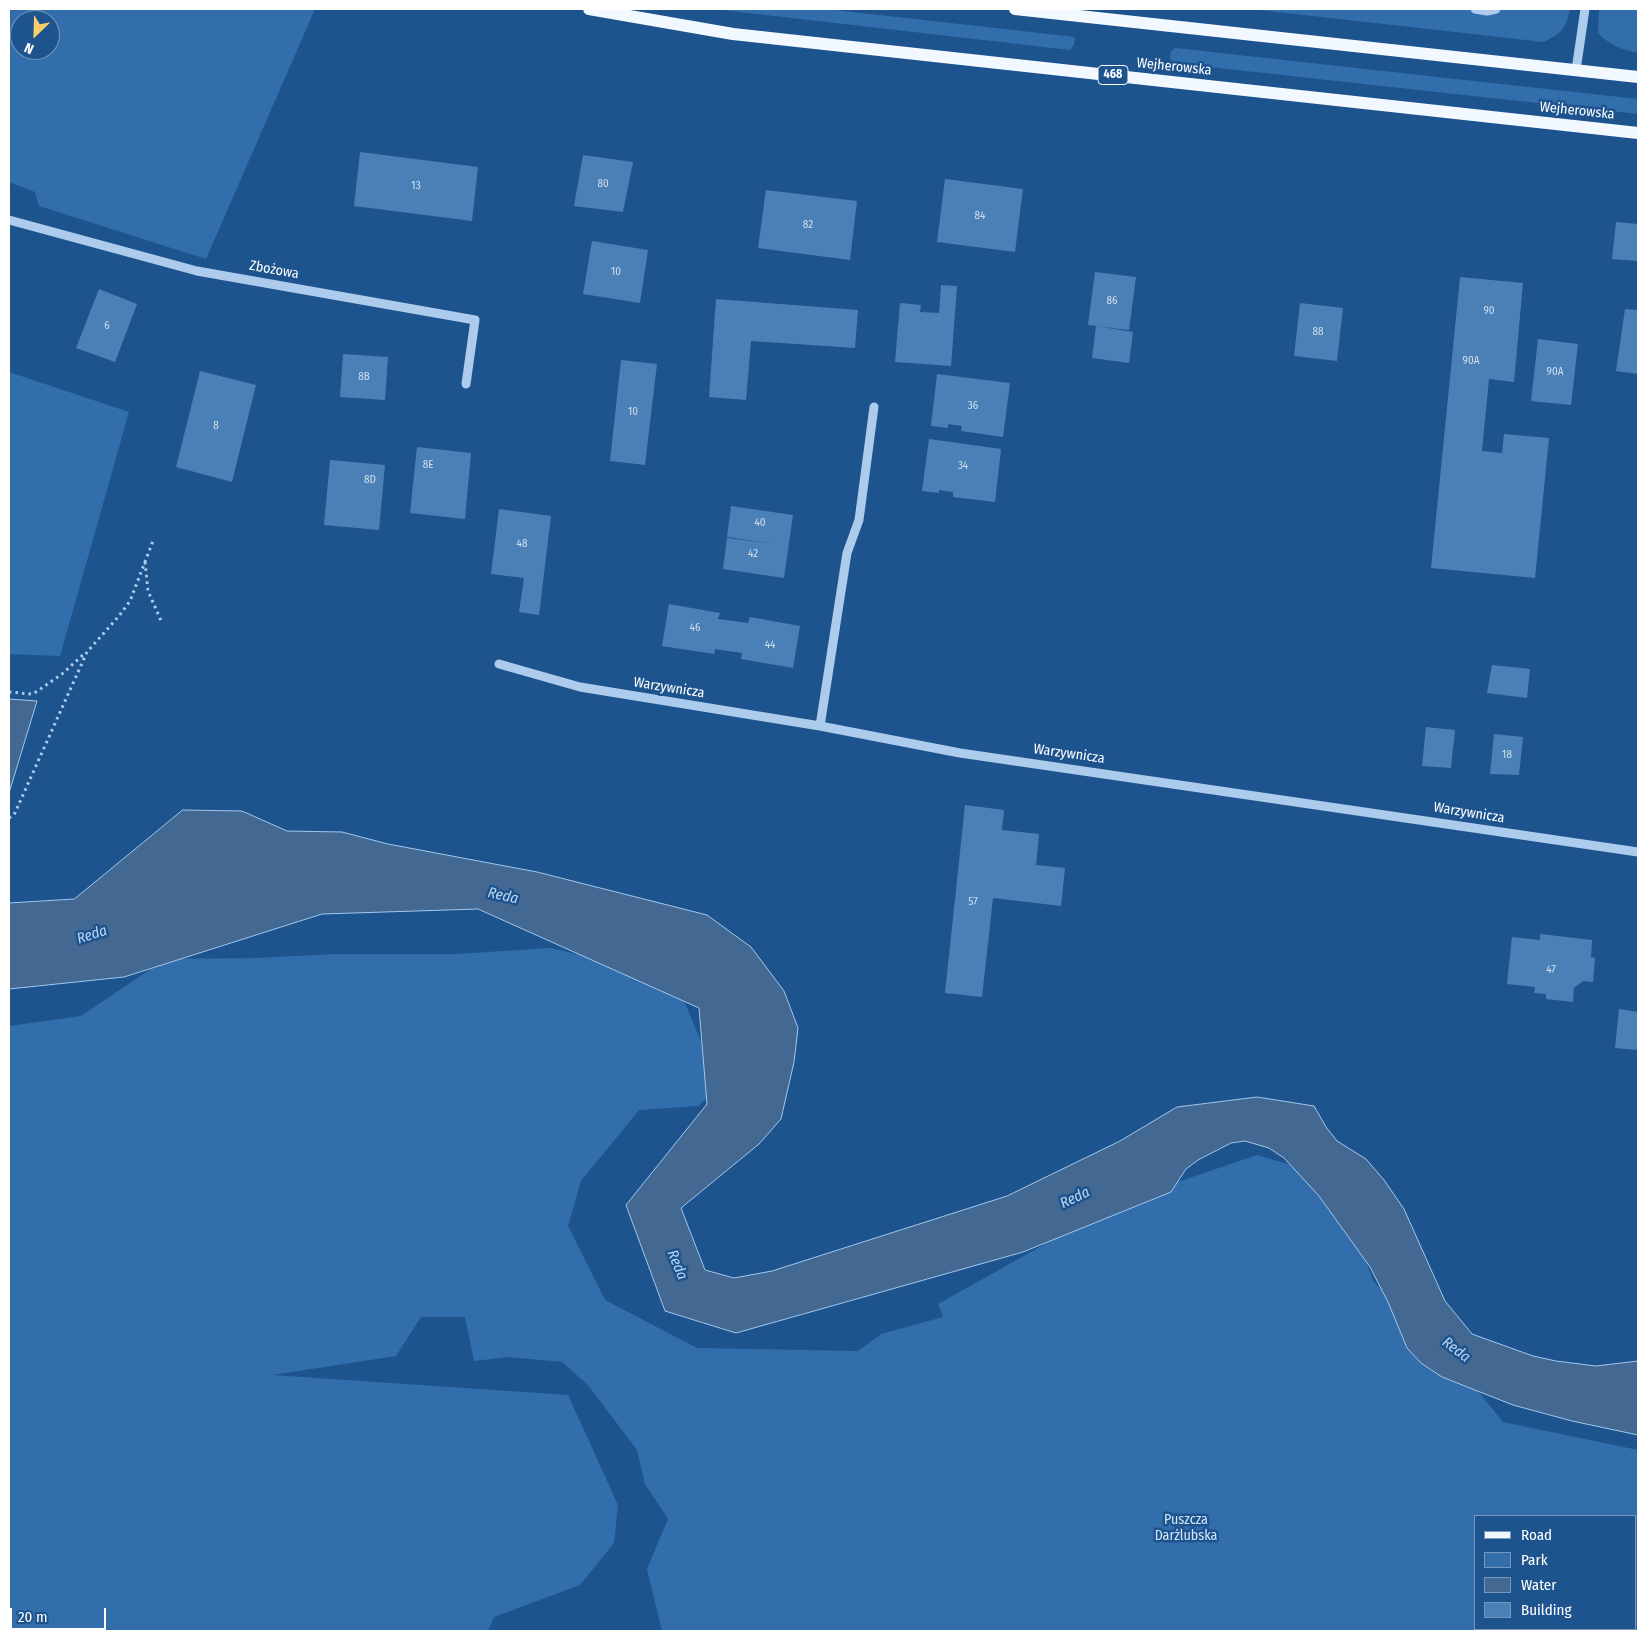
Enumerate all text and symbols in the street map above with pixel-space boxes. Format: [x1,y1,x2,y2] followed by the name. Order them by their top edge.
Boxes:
[10,10,60,60] north arrow
[22,39,36,58] text: N
[1136,55,1212,79] street label: Wejherowska
[1098,66,1128,84] road number: 468
[1539,99,1615,123] street label: Wejherowska
[597,177,609,191] house number: 80
[411,179,421,193] house number: 13
[975,209,985,223] house number: 84
[803,218,813,232] house number: 82
[248,257,300,283] street label: Zbożowa
[611,265,621,279] house number: 10
[1107,294,1117,308] house number: 86
[1483,304,1495,318] house number: 90
[104,319,110,333] house number: 6
[1313,325,1323,339] house number: 88
[1463,354,1479,368] house number: 90A
[1547,365,1563,379] house number: 90A
[358,370,370,384] house number: 8B
[968,399,978,413] house number: 36
[628,405,638,419] house number: 10
[213,419,219,433] house number: 8
[423,458,433,472] house number: 8E
[958,459,968,473] house number: 34
[364,473,376,487] house number: 8D
[754,516,766,530] house number: 40
[517,537,527,551] house number: 48
[748,547,758,561] house number: 42
[690,621,700,635] house number: 46
[765,638,775,652] house number: 44
[632,674,706,702] street label: Warzywnicza
[1032,741,1106,767] street label: Warzywnicza
[1502,748,1512,762] house number: 18
[1432,799,1506,827] street label: Warzywnicza
[486,884,520,908] water label: Reda
[968,895,978,909] house number: 57
[75,922,109,948] water label: Reda
[1546,963,1556,977] house number: 47
[1057,1183,1093,1213] water label: Reda
[663,1247,691,1283] water label: Reda
[1438,1334,1474,1366] water label: Reda
[1155,1512,1217,1544] park label: Puszcza Darżlubska
[1474,1515,1637,1630] legend
[1521,1526,1552,1544] text: Road
[1521,1551,1548,1569] text: Park
[1521,1576,1556,1594] text: Water
[12,1598,109,1630] scale bar
[1521,1601,1572,1619] text: Building
[18,1608,48,1626] text: 20 m

